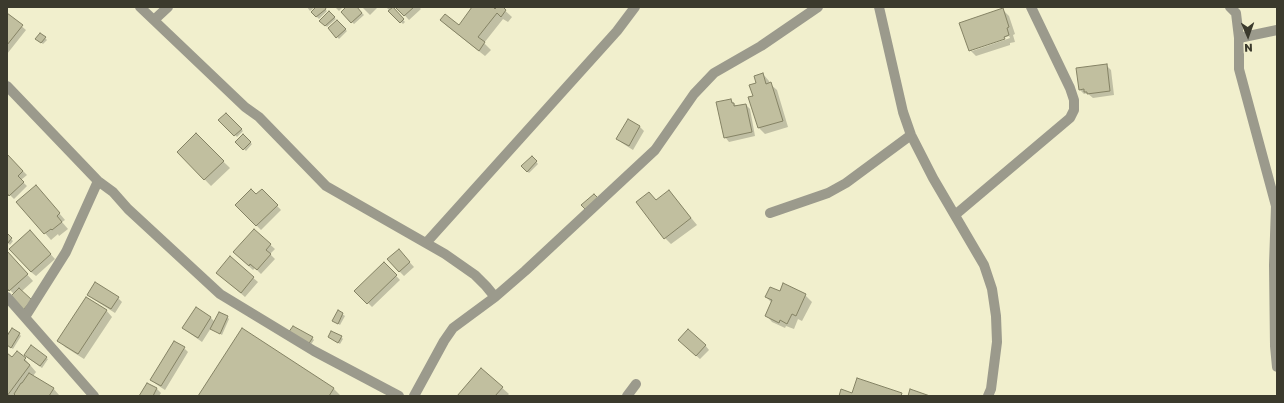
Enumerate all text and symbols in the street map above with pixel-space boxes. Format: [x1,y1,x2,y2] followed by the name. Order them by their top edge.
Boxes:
[1228,16,1268,56] north arrow
[1244,42,1253,55] text: N

